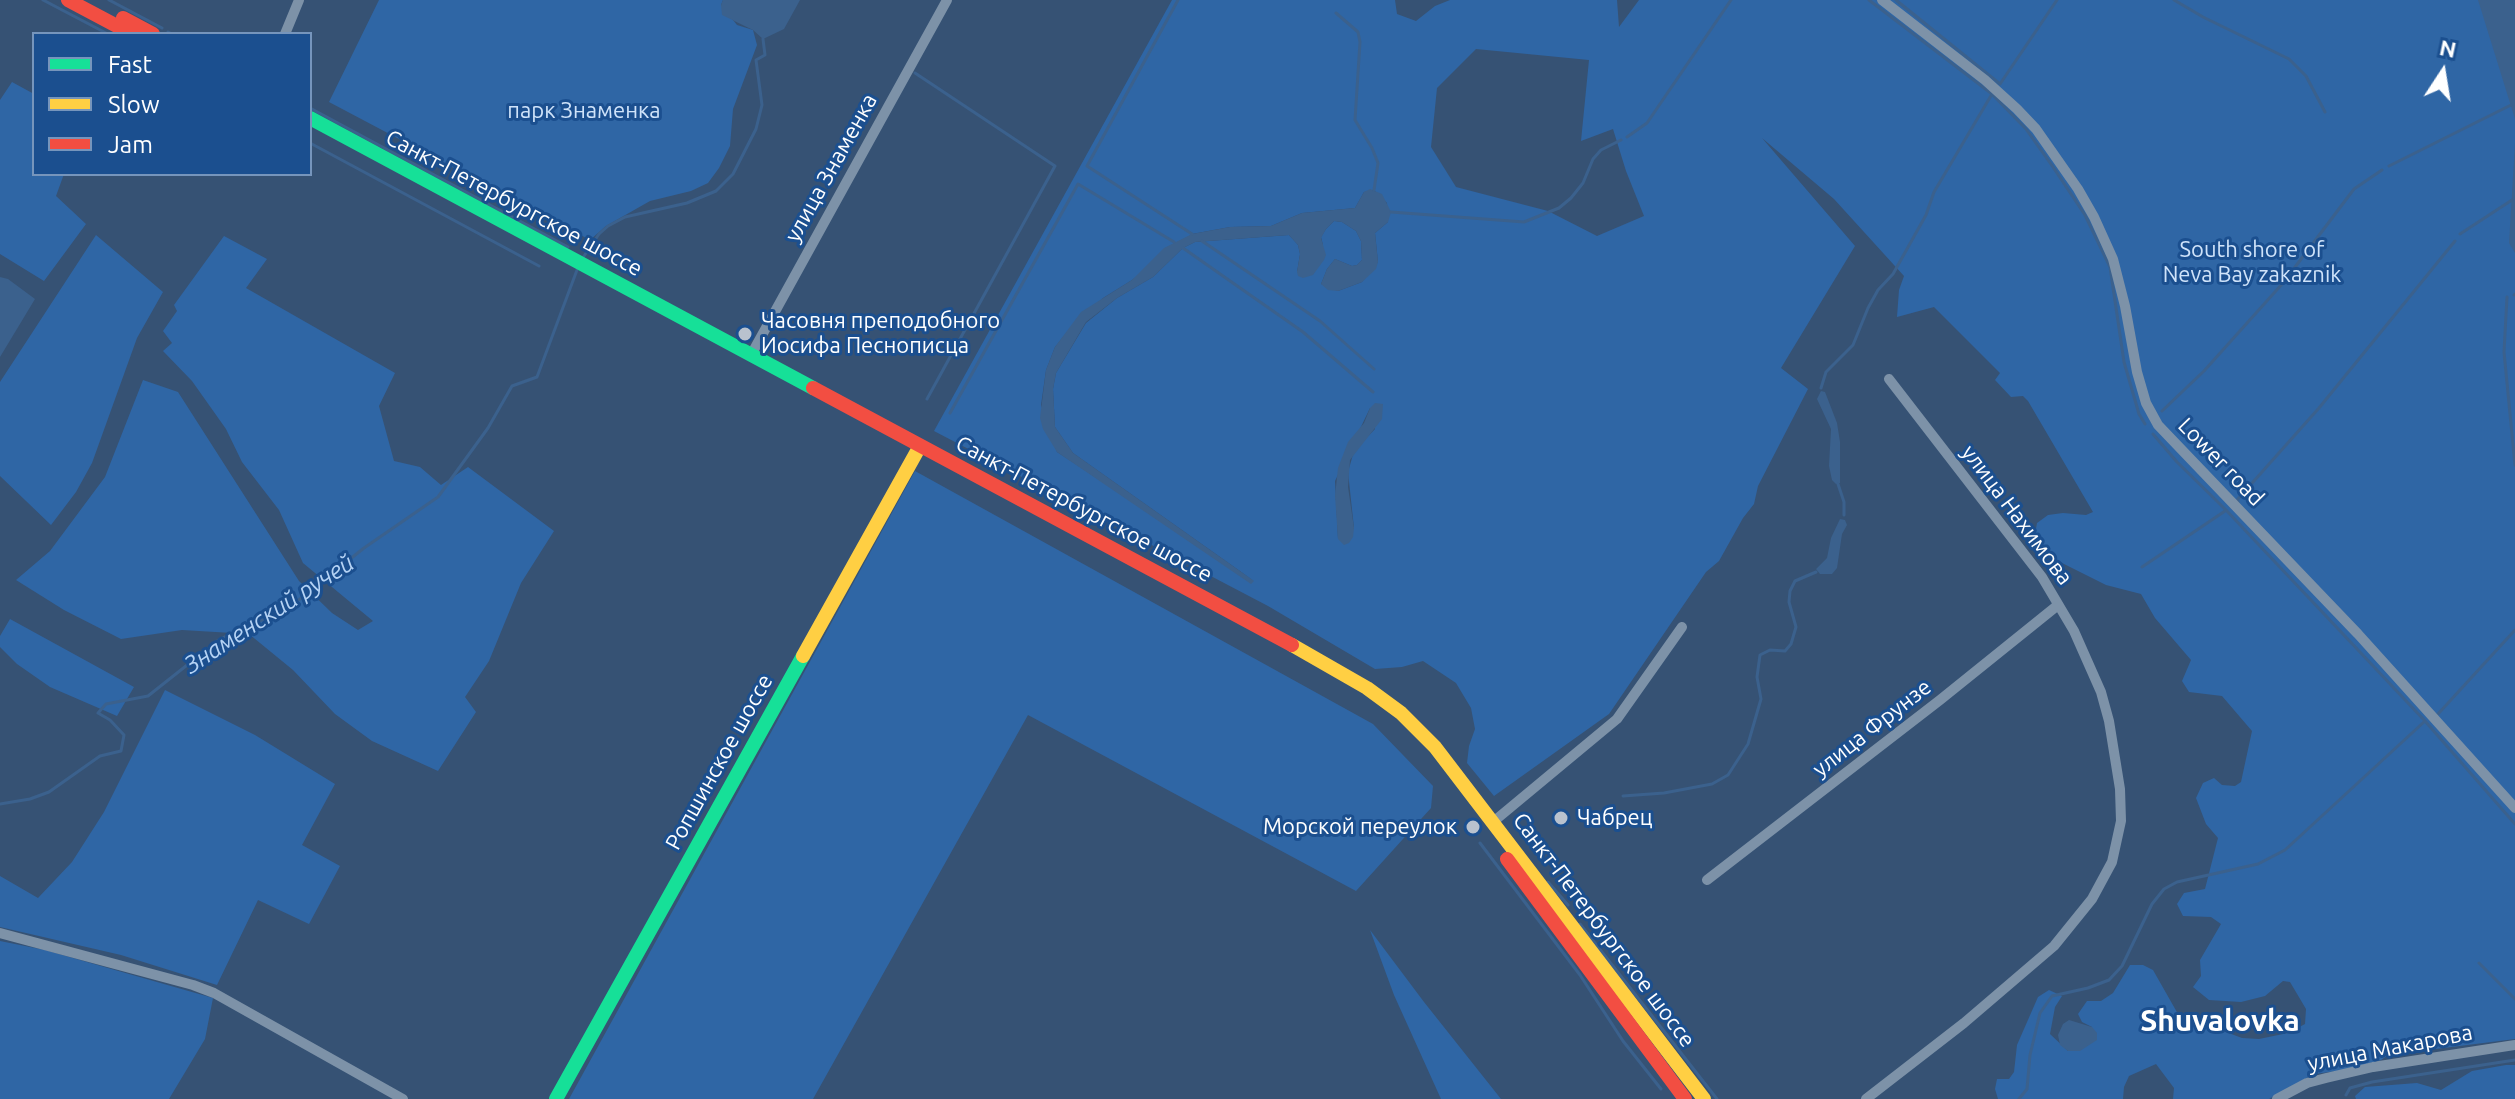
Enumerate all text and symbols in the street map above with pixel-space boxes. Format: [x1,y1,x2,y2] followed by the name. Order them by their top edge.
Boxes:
[32,32,312,176] legend
[2403,32,2483,112] north arrow
[2437,34,2459,62] text: N
[108,51,152,78] text: Fast
[779,89,883,247] street label: улица Знаменка
[108,91,160,118] text: Slow
[507,98,661,124] park label: парк Знаменка
[381,124,647,282] street label: Санкт-Петербургское шоссе
[108,131,153,158] text: Jam
[2163,237,2341,288] park label: South shore of Neva Bay zakaznik
[761,308,1000,360] place label: Часовня преподобного Иосифа Песнописца
[736,325,754,343] marker: Часовня преподобного Иосифа Песнописца
[2173,413,2269,511] street label: Lower road
[951,430,1217,588] street label: Санкт-Петербургское шоссе
[1956,440,2078,590] street label: улица Нахимова
[179,548,359,680] water label: Знаменский ручей
[660,670,778,854] street label: Ропшинское шоссе
[1807,674,1937,782] street label: улица Фрунзе
[1577,805,1653,831] place label: Чабрец
[1507,808,1701,1052] street label: Санкт-Петербургское шоссе
[1552,809,1570,827] marker: Чабрец
[1263,814,1457,840] place label: Морской переулок
[1464,818,1482,836] marker: Морской переулок
[2140,1003,2300,1039] district label: Shuvalovka
[2305,1019,2475,1077] street label: улица Макарова

